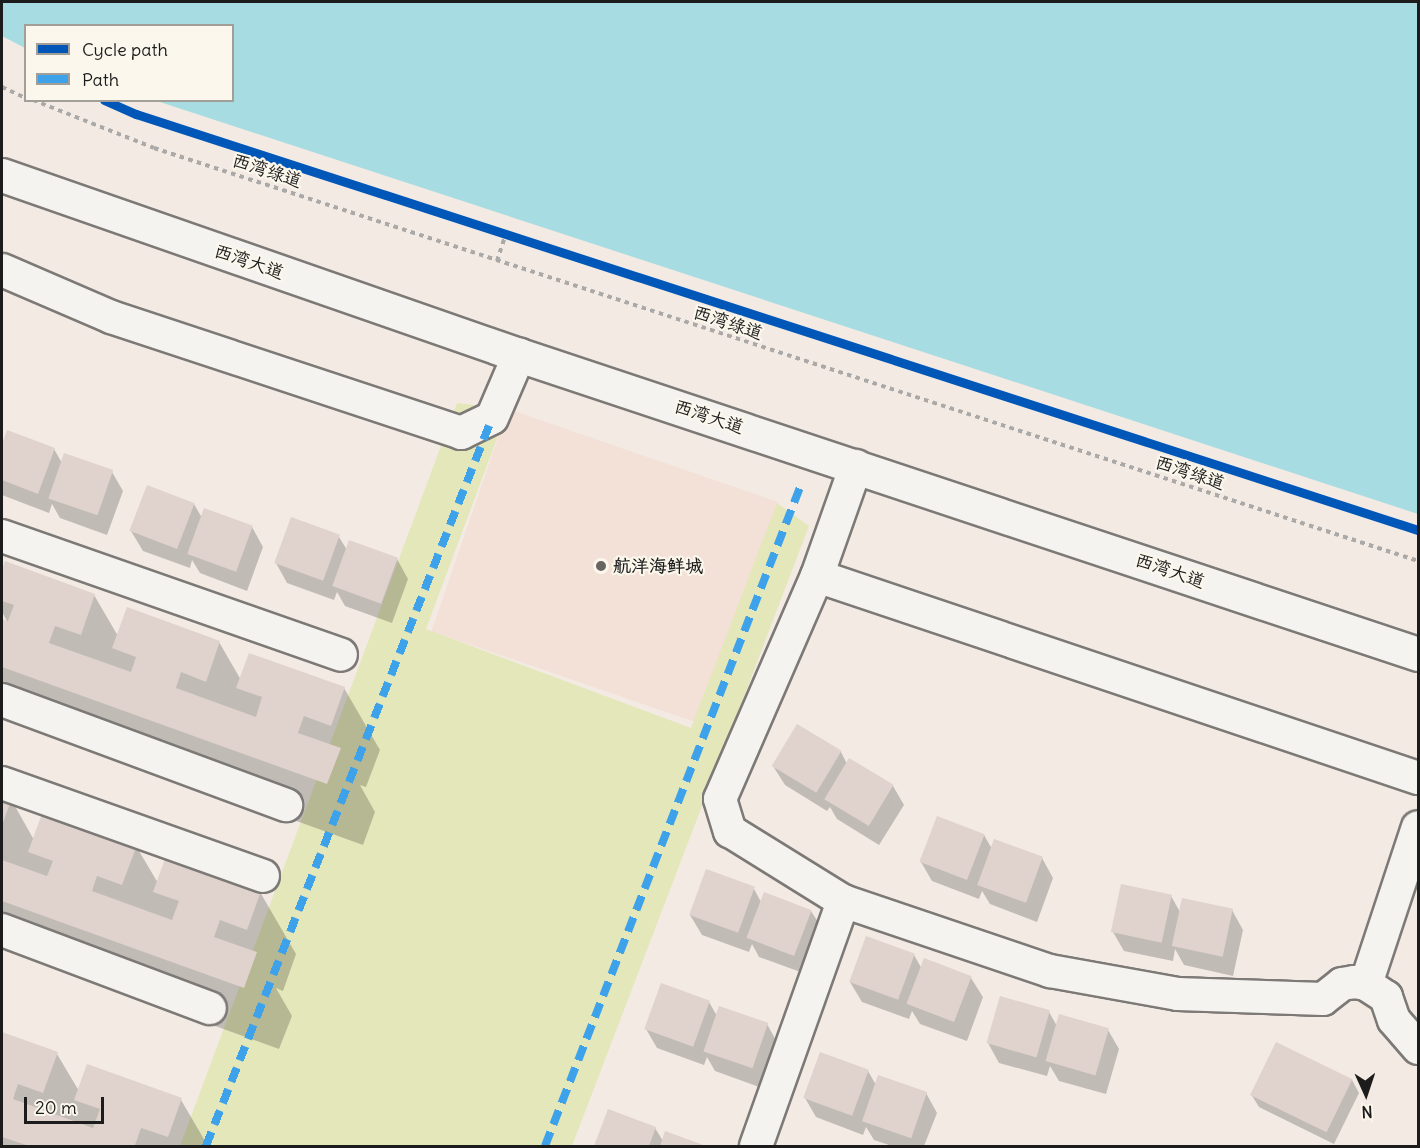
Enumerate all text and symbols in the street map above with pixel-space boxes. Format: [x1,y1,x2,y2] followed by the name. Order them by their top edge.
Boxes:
[24,24,234,102] legend
[82,38,168,61] text: Cycle path
[82,68,119,91] text: Path
[229,150,305,192] street label: 西湾绿道
[211,240,287,284] street label: 西湾大道
[690,302,766,344] street label: 西湾绿道
[671,396,747,438] street label: 西湾大道
[1152,452,1228,494] street label: 西湾绿道
[1132,549,1208,593] street label: 西湾大道
[613,555,703,577] place label: 航洋海鲜城
[594,559,608,573] marker: 航洋海鲜城
[1336,1064,1396,1124] north arrow
[27,1085,106,1123] scale bar
[35,1096,77,1119] text: 20 m
[1361,1102,1373,1122] text: N

